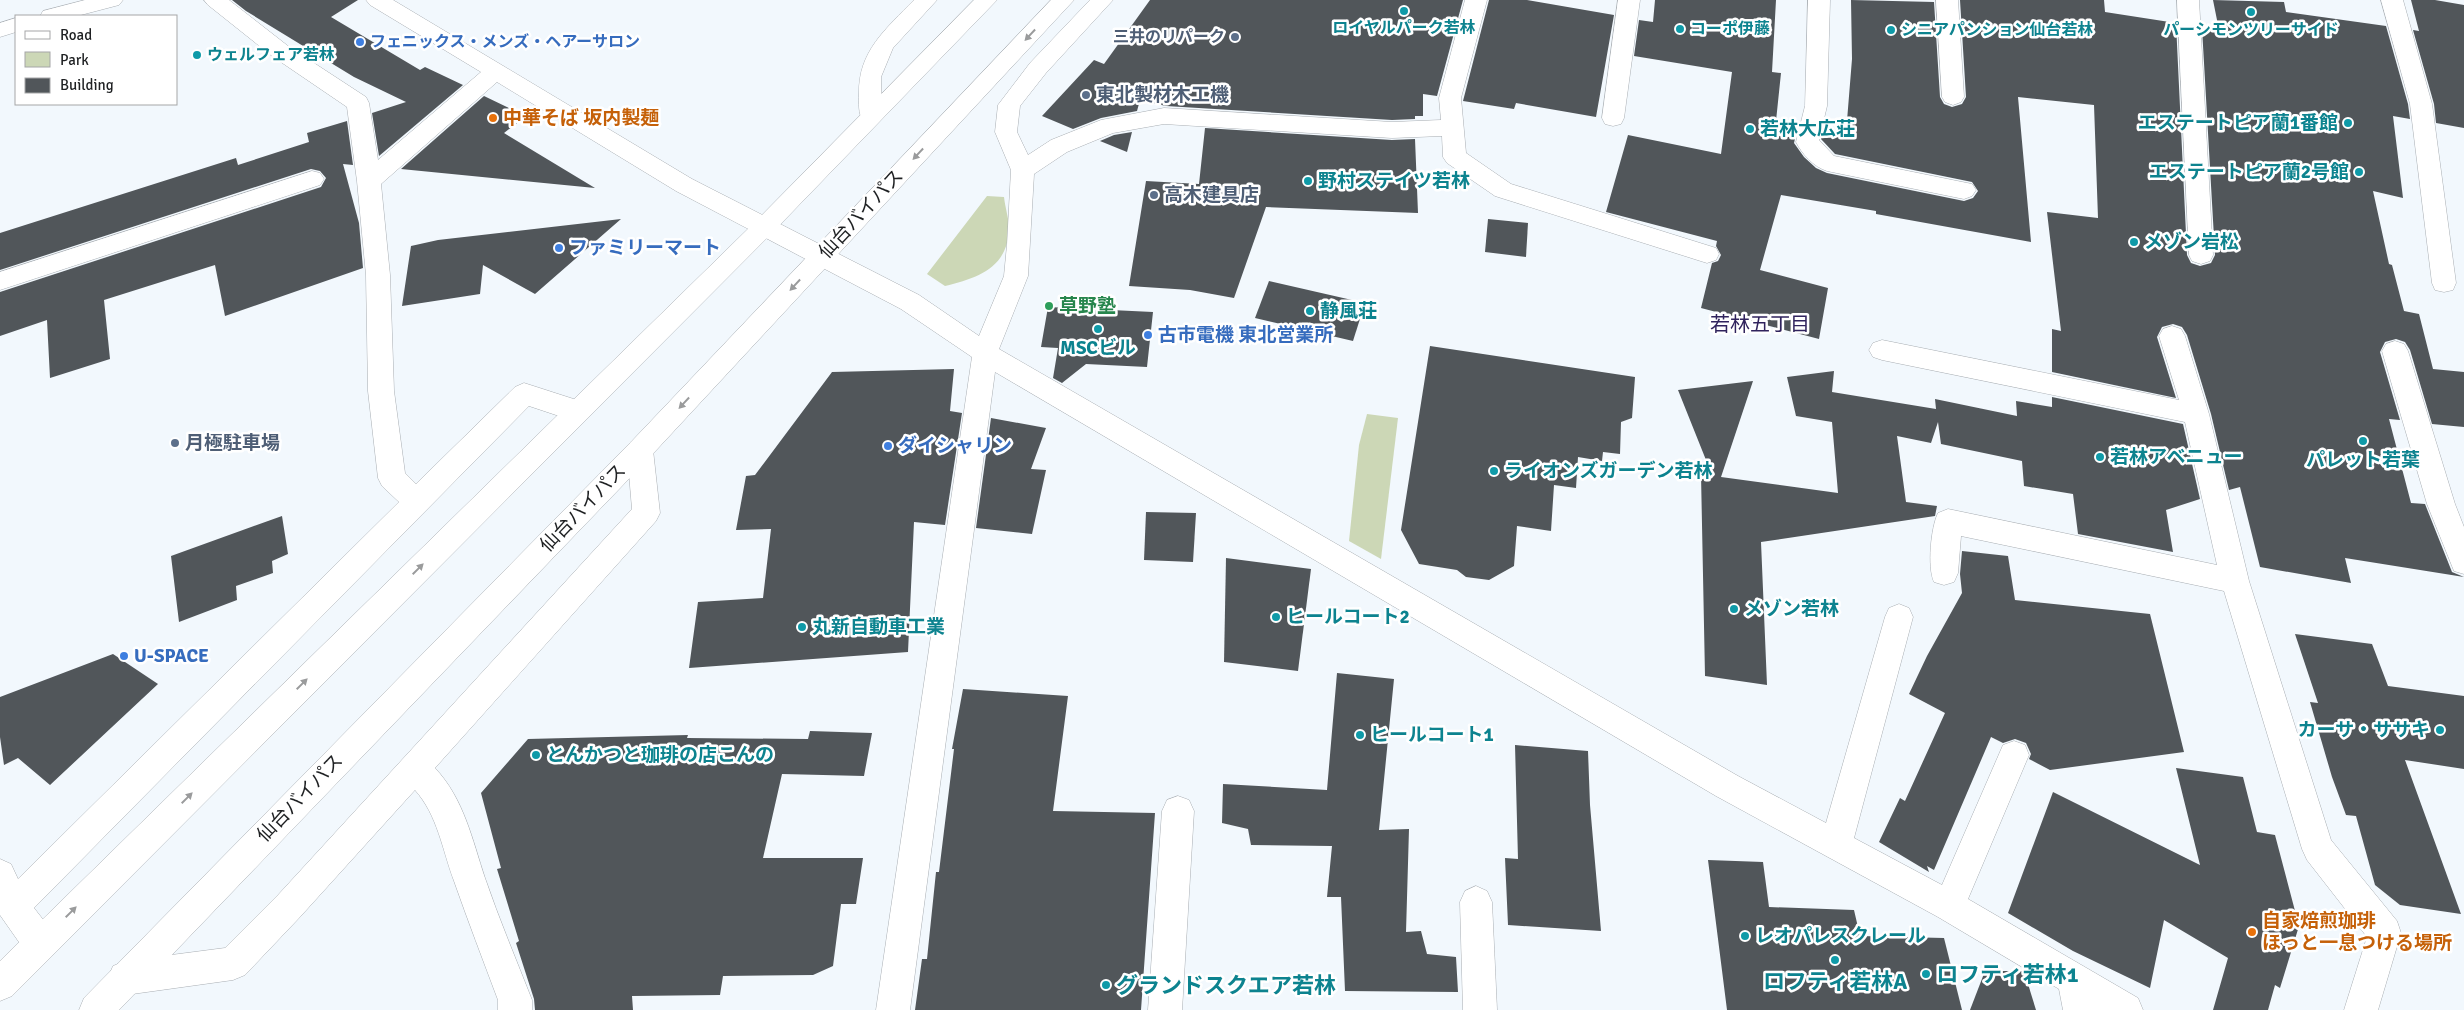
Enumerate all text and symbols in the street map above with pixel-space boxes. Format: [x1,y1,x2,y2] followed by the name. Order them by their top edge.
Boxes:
[1398,5,1410,17] marker: ロイヤルパーク若林
[2245,6,2257,18] marker: パーシモンツリーサイド
[15,15,178,105] legend
[1332,18,1476,38] place label: ロイヤルパーク若林
[1690,19,1770,39] place label: コーポ伊藤
[1901,20,2093,40] place label: シニアパンション仙台若林
[2163,20,2339,40] place label: パーシモンツリーサイド
[1674,23,1686,35] marker: コーポ伊藤
[1885,24,1897,36] marker: シニアパンション仙台若林
[60,26,92,44] text: Road
[1113,27,1225,47] place label: 三井のリパーク
[1024,29,1036,41] one-way arrow
[1229,31,1241,43] marker: 三井のリパーク
[370,32,640,52] place label: フェニックス・メンズ・ヘアーサロン
[354,36,366,48] marker: フェニックス・メンズ・ヘアーサロン
[207,45,335,65] place label: ウェルフェア若林
[191,49,203,61] marker: ウェルフェア若林
[60,51,89,69] text: Park
[60,76,114,94] text: Building
[1096,83,1229,107] place label: 東北製材木工機
[1080,89,1092,101] marker: 東北製材木工機
[503,106,659,130] place label: 中華そば 坂内製麺
[2138,111,2338,135] place label: エステートピア蘭1番館
[487,112,499,124] marker: 中華そば 坂内製麺
[1760,117,1855,141] place label: 若林大広荘
[2342,117,2354,129] marker: エステートピア蘭1番館
[1744,123,1756,135] marker: 若林大広荘
[912,147,924,159] one-way arrow
[2149,160,2349,184] place label: エステートピア蘭2号館
[813,164,909,264] street label: 仙台バイパス
[2353,166,2365,178] marker: エステートピア蘭2号館
[1318,169,1470,193] place label: 野村ステイツ若林
[1302,175,1314,187] marker: 野村ステイツ若林
[1164,183,1259,207] place label: 高木建具店
[1148,189,1160,201] marker: 高木建具店
[2144,230,2239,254] place label: メゾン岩松
[569,236,721,260] place label: ファミリーマート
[2128,236,2140,248] marker: メゾン岩松
[553,242,565,254] marker: ファミリーマート
[789,278,801,290] one-way arrow
[1059,294,1116,318] place label: 草野塾
[1320,299,1377,323] place label: 静風荘
[1043,300,1055,312] marker: 草野塾
[1304,305,1316,317] marker: 静風荘
[1710,312,1810,337] district label: 若林五丁目
[1092,323,1104,335] marker: MSCビル
[1158,323,1333,347] place label: 古市電機 東北営業所
[1142,329,1154,341] marker: 古市電機 東北営業所
[1060,336,1136,360] place label: MSCビル
[678,397,690,409] one-way arrow
[185,431,280,455] place label: 月極駐車場
[898,434,1012,458] place label: ダイシャリン
[2357,435,2369,447] marker: パレット若葉
[169,437,181,449] marker: 月極駐車場
[882,440,894,452] marker: ダイシャリン
[2110,445,2243,469] place label: 若林アベニュー
[2306,448,2420,472] place label: パレット若葉
[2094,451,2106,463] marker: 若林アベニュー
[535,459,631,557] street label: 仙台バイパス
[1504,459,1713,483] place label: ライオンズガーデン若林
[1488,465,1500,477] marker: ライオンズガーデン若林
[411,564,423,576] one-way arrow
[1744,597,1839,621] place label: メゾン若林
[1728,603,1740,615] marker: メゾン若林
[1286,605,1410,629] place label: ヒールコート2
[1270,611,1282,623] marker: ヒールコート2
[812,615,945,639] place label: 丸新自動車工業
[796,621,808,633] marker: 丸新自動車工業
[134,644,209,668] place label: U-SPACE
[118,650,130,662] marker: U-SPACE
[296,678,308,690] one-way arrow
[2297,718,2430,742] place label: カーサ・ササキ
[1370,723,1494,747] place label: ヒールコート1
[2434,724,2446,736] marker: カーサ・ササキ
[1354,729,1366,741] marker: ヒールコート1
[546,743,774,767] place label: とんかつと珈琲の店こんの
[252,749,348,847] street label: 仙台バイパス
[530,749,542,761] marker: とんかつと珈琲の店こんの
[180,792,192,804] one-way arrow
[65,907,77,919] one-way arrow
[2262,909,2452,955] place label: 自家焙煎珈琲 ほっと一息つける場所
[1755,924,1926,948] place label: レオパレスクレール
[2246,926,2258,938] marker: 自家焙煎珈琲 ほっと一息つける場所
[1739,930,1751,942] marker: レオパレスクレール
[1829,954,1841,966] marker: ロフティ若林A
[1936,961,2079,988] place label: ロフティ若林1
[1763,968,1907,995] place label: ロフティ若林A
[1920,968,1932,980] marker: ロフティ若林1
[1116,972,1336,999] place label: グランドスクエア若林
[1100,979,1112,991] marker: グランドスクエア若林

